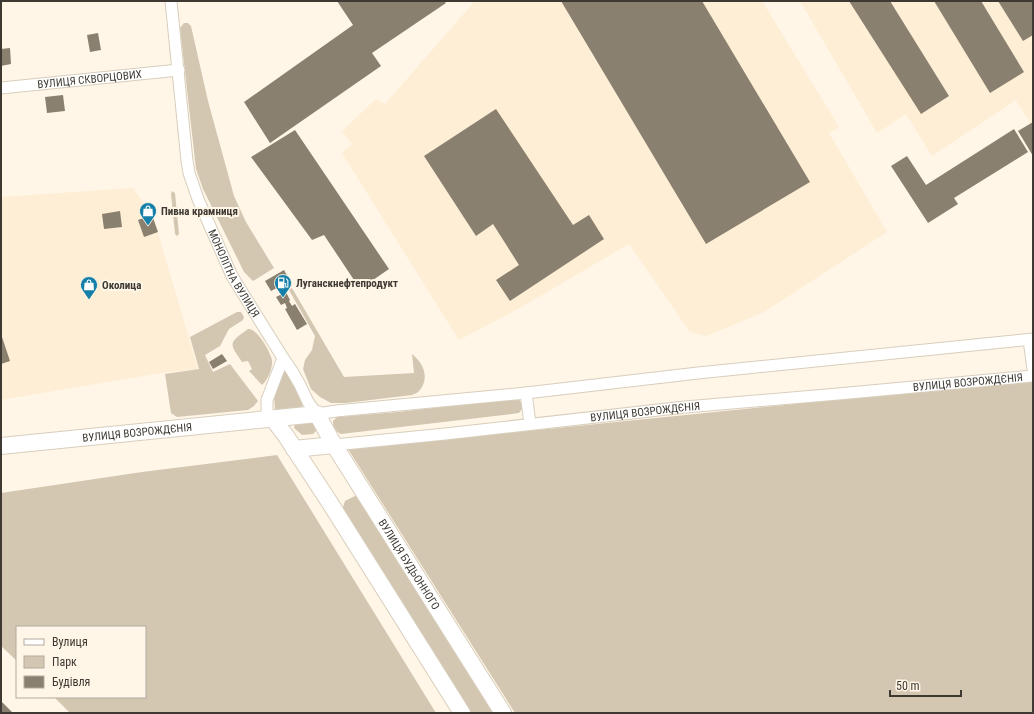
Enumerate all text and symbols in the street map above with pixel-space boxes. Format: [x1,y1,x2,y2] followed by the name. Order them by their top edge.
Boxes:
[37,67,142,91] street label: ВУЛИЦЯ СКВОРЦОВИХ
[138,201,158,226] shop icon: Пивна крамниця
[161,205,238,218] place label: Пивна крамниця
[206,227,262,320] street label: МОНОЛІТНА ВУЛИЦЯ
[273,273,293,298] fuel station icon: Луганскнефтепродукт
[79,275,99,300] shop icon: Околица
[296,277,398,290] place label: Луганскнефтепродукт
[102,279,141,292] place label: Околица
[912,370,1023,394] street label: ВУЛИЦЯ ВОЗРОЖДЄНІЯ
[590,399,701,424] street label: ВУЛИЦЯ ВОЗРОЖДЄНІЯ
[82,420,193,444] street label: ВУЛИЦЯ ВОЗРОЖДЄНІЯ
[376,517,443,612] street label: ВУЛИЦЯ БУДЬОННОГО
[16,626,146,698] legend
[52,635,88,649] text: Вулиця
[52,655,77,669] text: Парк
[890,672,961,698] scale bar
[52,675,90,689] text: Будівля
[896,679,920,693] text: 50 m

